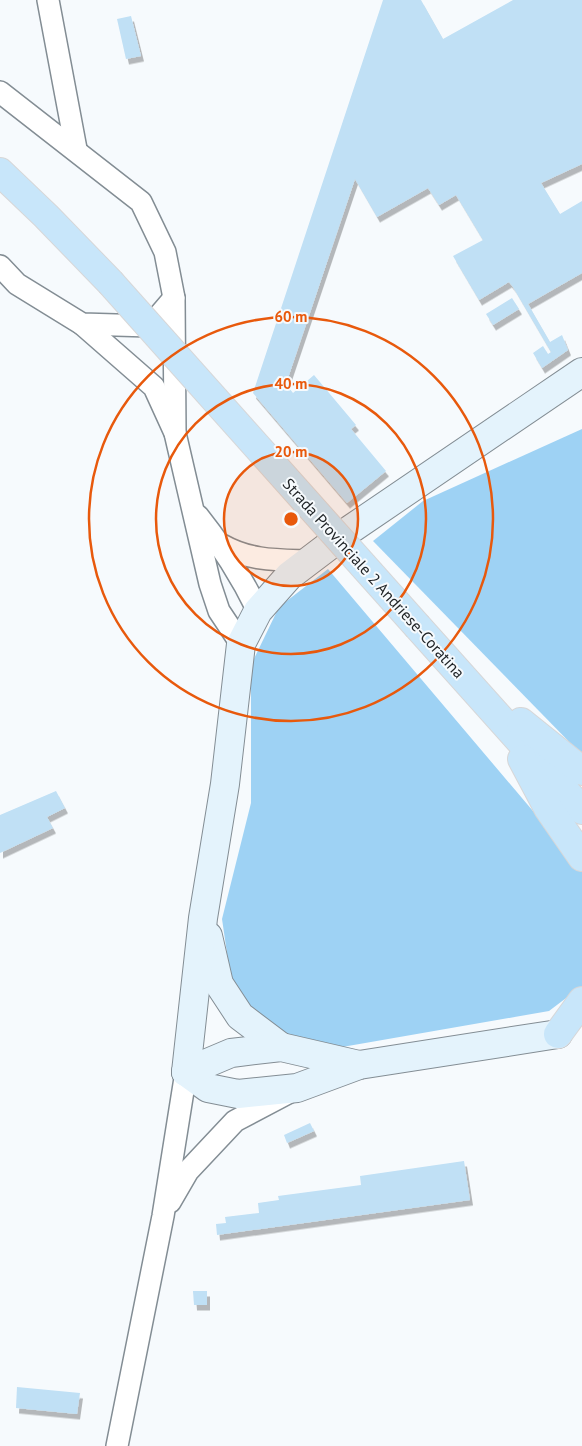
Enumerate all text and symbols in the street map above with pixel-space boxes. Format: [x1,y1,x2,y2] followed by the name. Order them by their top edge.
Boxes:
[275,307,307,326] text: 60 m
[275,374,307,393] text: 40 m
[275,442,307,461] text: 20 m
[279,474,469,682] street label: Strada Provinciale 2 Andriese-Coratina
[282,510,300,528] centre of rings

